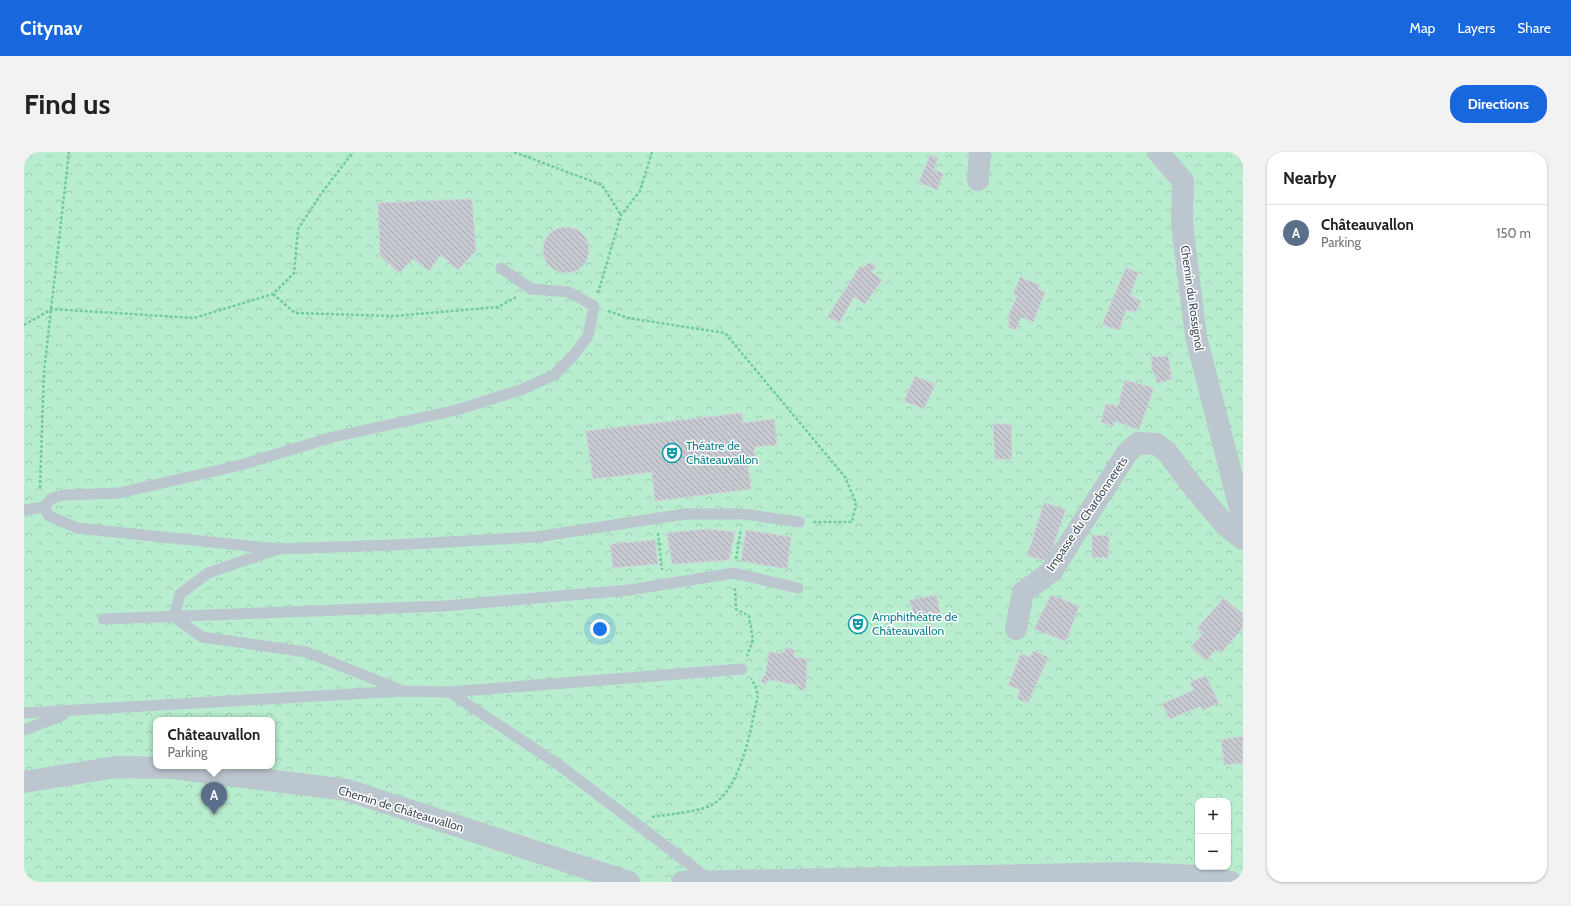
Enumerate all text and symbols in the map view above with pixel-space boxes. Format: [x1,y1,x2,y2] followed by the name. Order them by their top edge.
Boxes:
[20,17,82,40] text: Citynav
[1410,19,1435,37] text: Map
[1457,19,1495,37] text: Layers
[1517,19,1551,37] text: Share
[1450,85,1547,123] button: Directions
[24,87,110,121] text: Find us
[1283,168,1336,188] text: Nearby
[1321,216,1414,234] text: Châteauvallon
[1292,225,1300,241] text: A
[1496,225,1531,241] text: 150 m
[1321,234,1361,250] text: Parking
[1178,244,1207,352] street label: Chemin du Rossignol
[686,438,759,467] place label: Théatre de Châteauvallon
[661,442,683,464] theatre icon: Théatre de Châteauvallon
[1043,453,1131,574] street label: Impasse du Chardonnerets
[872,609,957,638] place label: Amphithéatre de Châteauvallon
[847,613,869,635] theatre icon: Amphithéatre de Châteauvallon
[590,619,610,639] your location
[153,717,275,769] popup
[168,726,260,744] text: Châteauvallon
[168,744,208,760] text: Parking
[201,782,227,815] pin: A
[337,782,466,835] street label: Chemin de Châteauvallon
[1195,798,1231,870] map controls
[1195,798,1231,834] button: +
[1195,834,1231,870] button: −

